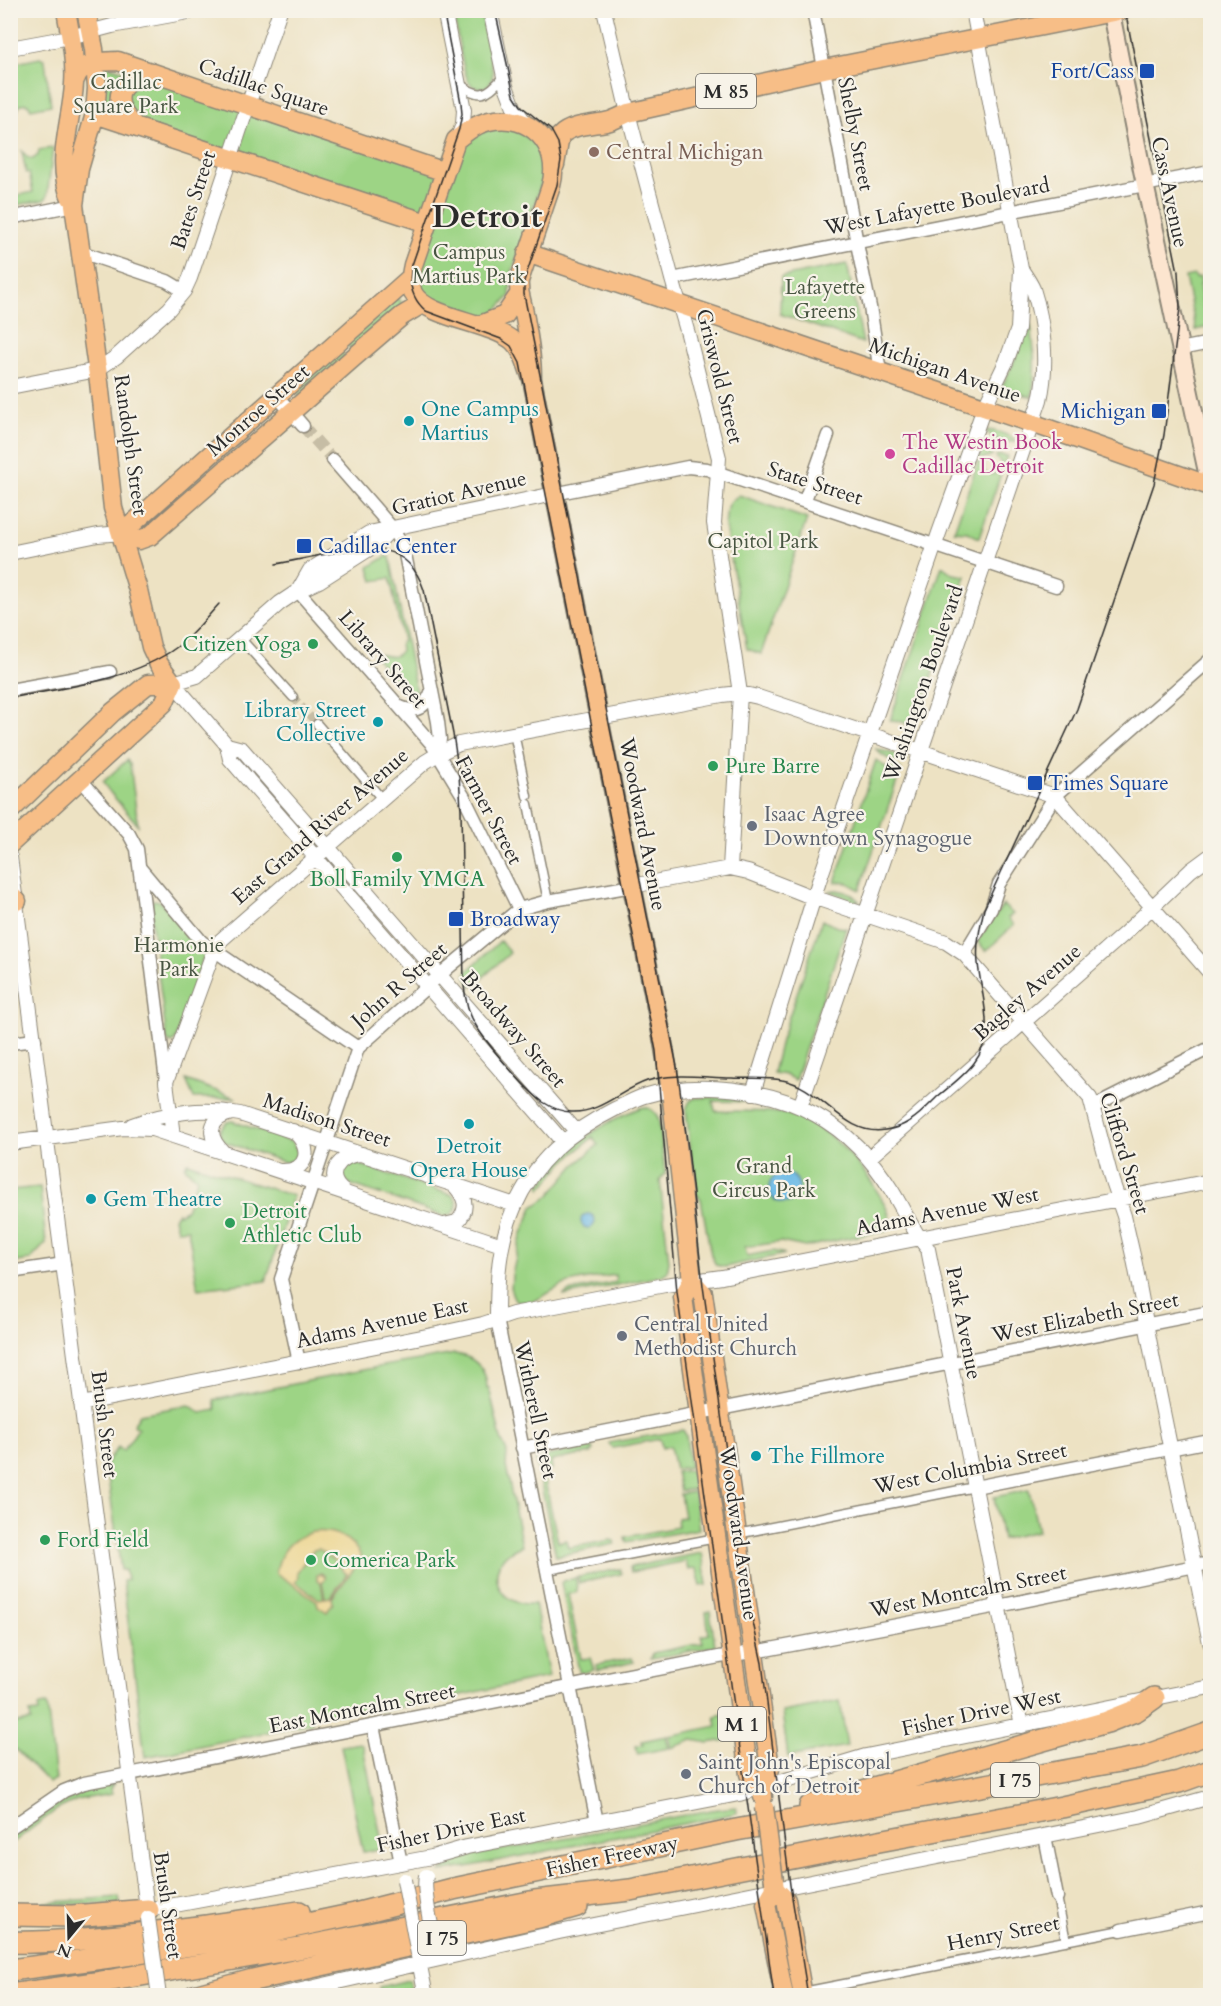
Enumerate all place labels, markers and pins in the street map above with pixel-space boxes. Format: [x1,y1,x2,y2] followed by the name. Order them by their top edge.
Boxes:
[1050,57,1134,86] place label: Fort/Cass
[1138,62,1156,80] marker: Fort/Cass
[606,138,763,167] place label: Central Michigan
[587,145,601,159] marker: Central Michigan
[421,395,539,448] place label: One Campus Martius
[1061,397,1146,426] place label: Michigan
[1150,402,1168,420] marker: Michigan
[402,414,416,428] marker: One Campus Martius
[902,428,1063,481] place label: The Westin Book Cadillac Detroit
[883,447,897,461] marker: The Westin Book Cadillac Detroit
[318,532,457,561] place label: Cadillac Center
[295,537,313,555] marker: Cadillac Center
[182,630,301,659] place label: Citizen Yoga
[306,637,320,651] marker: Citizen Yoga
[244,696,366,749] place label: Library Street Collective
[371,715,385,729] marker: Library Street Collective
[725,752,820,781] place label: Pure Barre
[706,759,720,773] marker: Pure Barre
[1048,769,1169,798] place label: Times Square
[1026,774,1044,792] marker: Times Square
[764,800,972,853] place label: Isaac Agree Downtown Synagogue
[745,819,759,833] marker: Isaac Agree Downtown Synagogue
[390,850,404,864] marker: Boll Family YMCA
[309,865,485,894] place label: Boll Family YMCA
[470,905,561,934] place label: Broadway
[447,910,465,928] marker: Broadway
[462,1117,476,1131] marker: Detroit Opera House
[410,1132,528,1185] place label: Detroit Opera House
[103,1185,222,1214] place label: Gem Theatre
[84,1192,98,1206] marker: Gem Theatre
[242,1197,362,1250] place label: Detroit Athletic Club
[223,1216,237,1230] marker: Detroit Athletic Club
[634,1310,798,1363] place label: Central United Methodist Church
[615,1329,629,1343] marker: Central United Methodist Church
[768,1442,885,1471] place label: The Fillmore
[749,1449,763,1463] marker: The Fillmore
[57,1526,149,1555] place label: Ford Field
[38,1533,52,1547] marker: Ford Field
[323,1546,457,1575] place label: Comerica Park
[304,1553,318,1567] marker: Comerica Park
[698,1748,891,1801] place label: Saint John's Episcopal Church of Detroit
[679,1767,693,1781] marker: Saint John's Episcopal Church of Detroit

